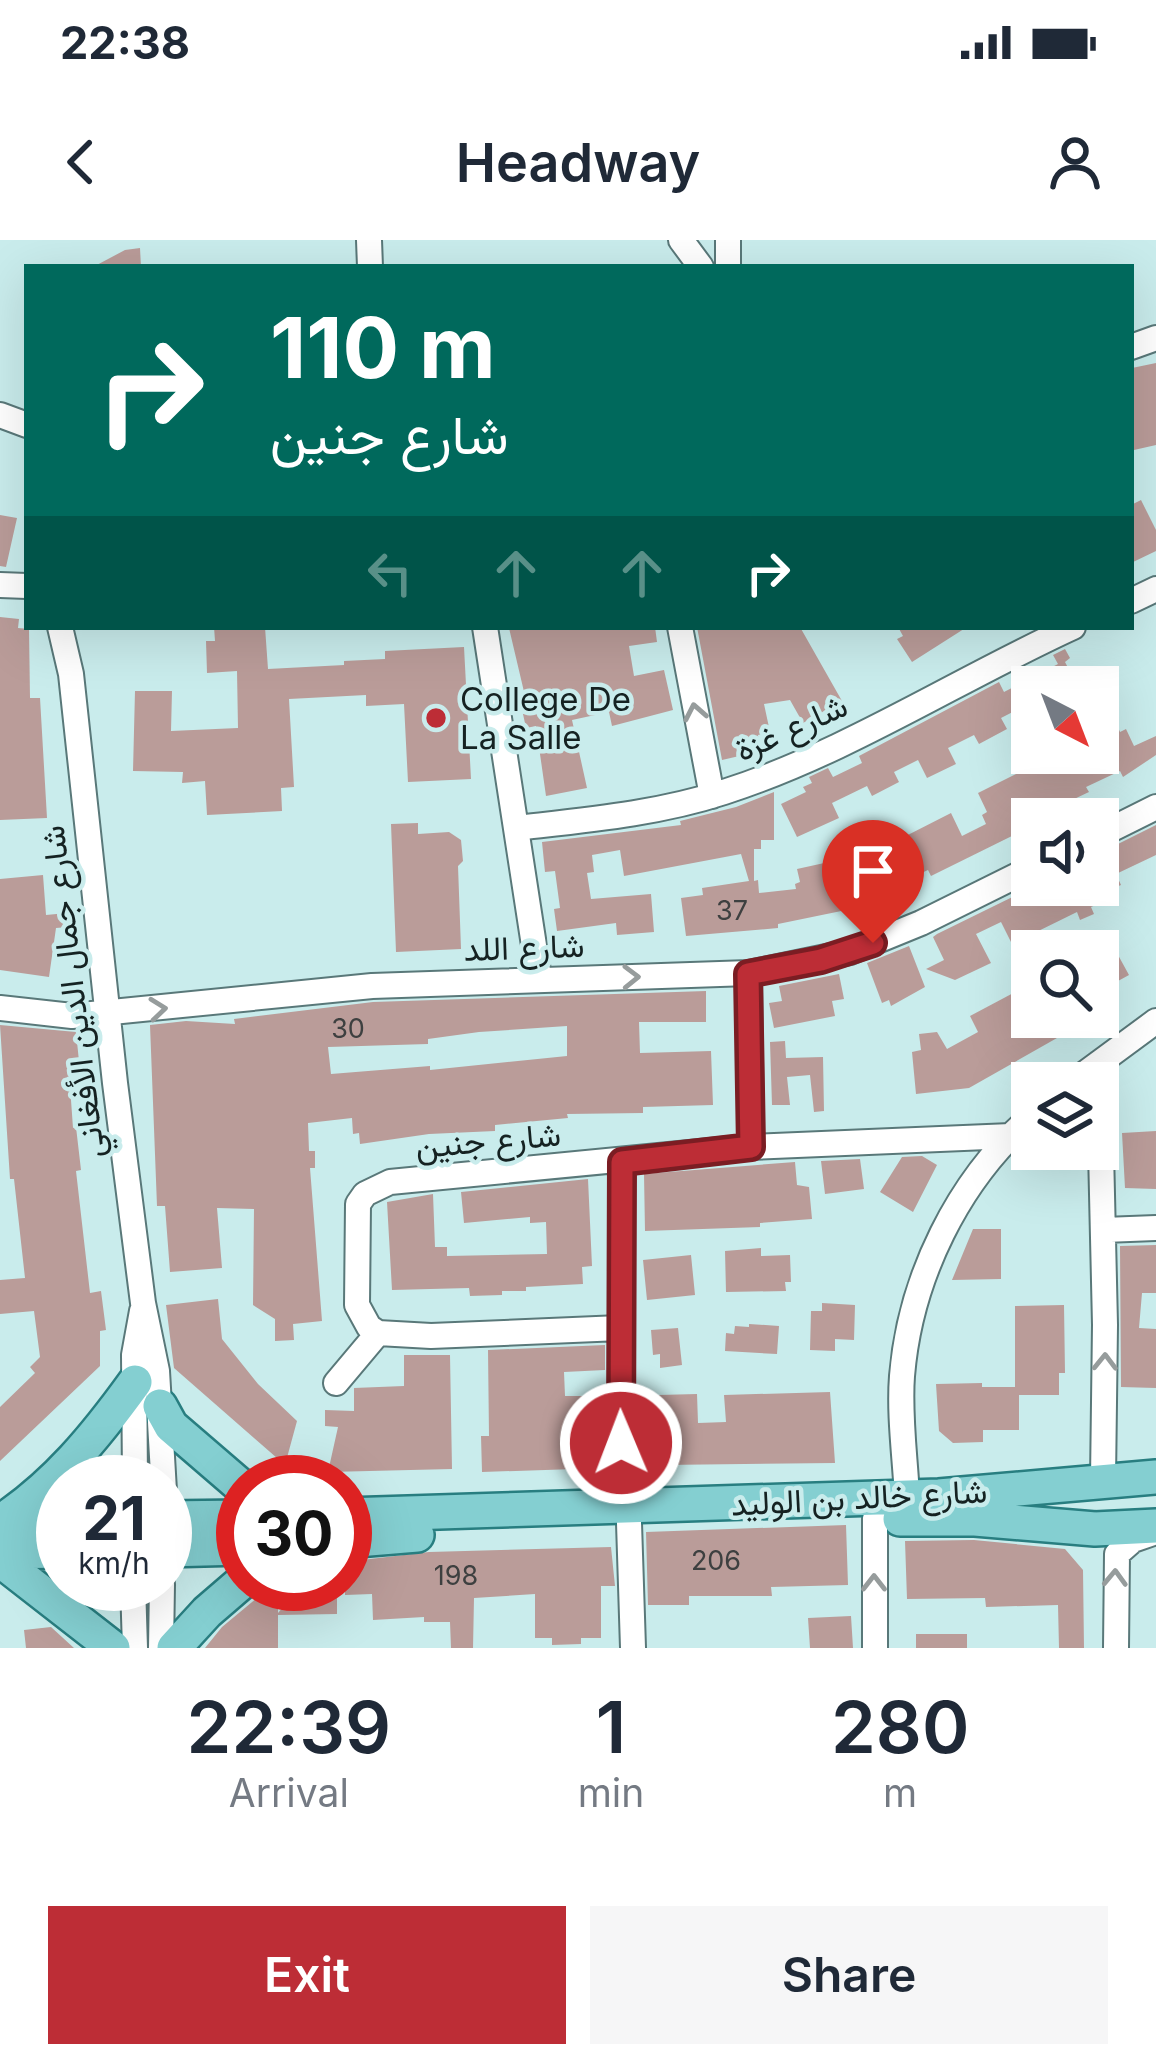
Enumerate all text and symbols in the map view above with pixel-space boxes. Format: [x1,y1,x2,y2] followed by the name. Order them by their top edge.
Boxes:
[60,15,190,70] text: 22:38
[48,129,114,195] icon: back
[1042,129,1108,195] icon: person
[456,130,700,195] text: Headway
[270,297,496,398] text: 110 m
[72,312,228,468] icon: right
[270,402,509,467] text: شارع جنين
[357,540,423,606] icon: left
[483,540,549,606] icon: ahead
[609,540,675,606] icon: ahead
[735,540,801,606] icon: right
[1011,666,1119,774] north arrow
[1011,666,1119,1170] map controls
[460,679,631,757] place label: College De La Salle
[729,685,854,772] street label: شارع غزة
[683,702,709,722] one-way arrow
[423,705,449,731] marker: College De La Salle
[1011,798,1119,906] button: sound
[822,820,924,943] pin
[32,823,119,1161] street label: شارع جمال الدين الأفغاني
[840,838,906,904] icon: arrive
[716,894,748,927] house number: 37
[463,925,585,972] street label: شارع اللد
[1011,930,1119,1038] button: search
[622,965,641,991] one-way arrow
[149,997,168,1022] one-way arrow
[331,1012,365,1045] house number: 30
[1011,1062,1119,1170] button: layers
[414,1114,563,1169] street label: شارع جنين
[1092,1352,1118,1370] one-way arrow
[558,1380,684,1506] position arrow
[216,1455,372,1611] speed limit sign: 30
[730,1470,988,1527] street label: شارع خالد بن الوليد
[82,1482,146,1554] text: 21
[691,1544,741,1577] house number: 206
[78,1545,150,1581] text: km/h
[434,1559,478,1592] house number: 198
[1102,1568,1128,1587] one-way arrow
[861,1573,887,1591] one-way arrow
[187,1683,391,1770] text: 22:39
[596,1683,626,1770] text: 1
[831,1683,969,1770] text: 280
[229,1769,349,1816] text: Arrival
[578,1769,644,1816] text: min
[883,1769,917,1816] text: m
[48,1906,566,2044] button: Exit
[590,1906,1108,2044] button: Share

